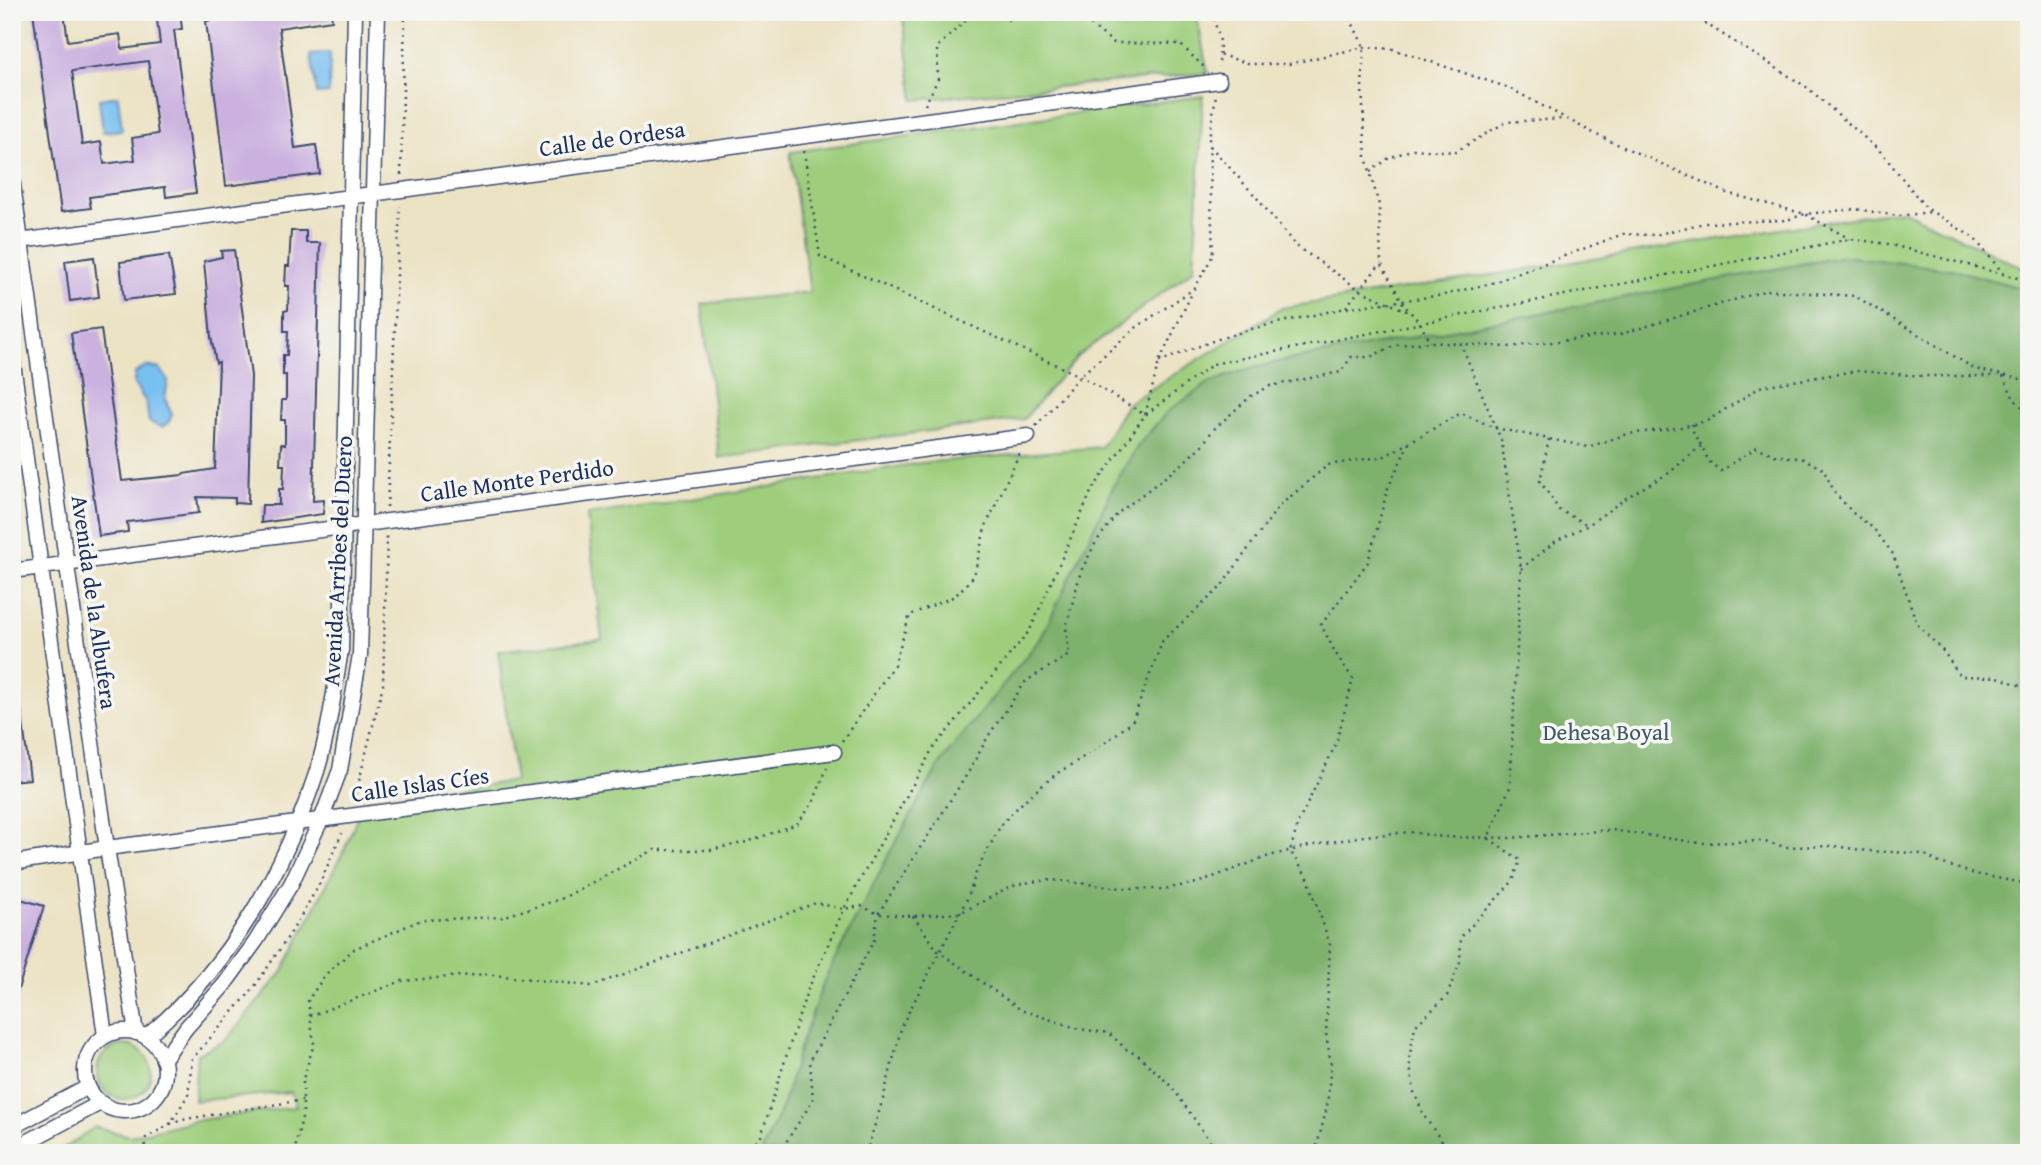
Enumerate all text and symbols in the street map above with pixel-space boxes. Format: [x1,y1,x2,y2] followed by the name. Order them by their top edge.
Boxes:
[537,111,687,165] street label: Calle de Ordesa
[314,435,360,687] street label: Avenida Arribes del Duero
[418,450,616,510] street label: Calle Monte Perdido
[64,493,126,711] street label: Avenida de la Albufera
[1543,715,1669,748] park label: Dehesa Boyal
[349,758,491,810] street label: Calle Islas Cíes

